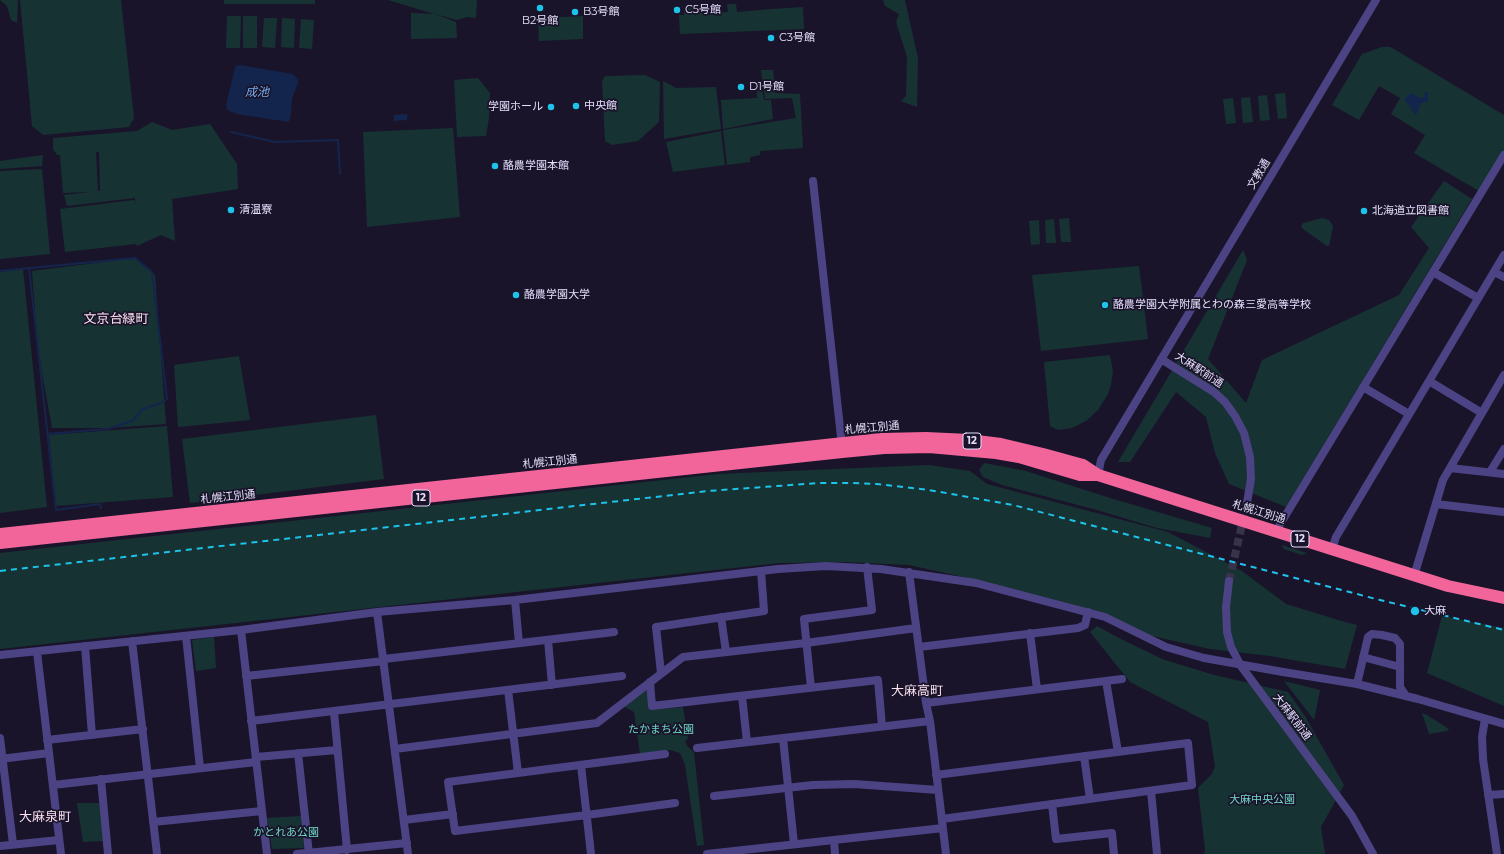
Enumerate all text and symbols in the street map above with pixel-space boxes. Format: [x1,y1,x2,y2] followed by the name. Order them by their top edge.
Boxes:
[535,3,545,13] marker: B2号館
[685,3,721,17] place label: C5号館
[583,5,619,19] place label: B3号館
[672,5,682,15] marker: C5号館
[570,7,580,17] marker: B3号館
[522,14,558,28] place label: B2号館
[779,31,815,45] place label: C3号館
[766,33,776,43] marker: C3号館
[749,80,784,94] place label: D1号館
[736,82,746,92] marker: D1号館
[245,85,269,99] water label: 成池
[584,99,617,113] place label: 中央館
[488,100,543,114] place label: 学園ホール
[571,101,581,111] marker: 中央館
[546,102,556,112] marker: 学園ホール
[1245,156,1273,192] street label: 文教通
[503,159,569,173] place label: 酪農学園本館
[490,161,500,171] marker: 酪農学園本館
[239,203,272,217] place label: 清温寮
[1372,204,1449,218] place label: 北海道立図書館
[226,205,236,215] marker: 清温寮
[1359,206,1369,216] marker: 北海道立図書館
[524,288,590,302] place label: 酪農学園大学
[511,290,521,300] marker: 酪農学園大学
[1113,298,1311,312] place label: 酪農学園大学附属とわの森三愛高等学校
[1100,300,1110,310] marker: 酪農学園大学附属とわの森三愛高等学校
[84,311,148,327] district label: 文京台緑町
[1172,349,1226,391] street label: 大麻駅前通
[844,419,900,437] street label: 札幌江別通
[963,433,981,449] road number: 12
[522,453,578,471] street label: 札幌江別通
[200,488,256,506] street label: 札幌江別通
[412,490,430,506] road number: 12
[1231,498,1287,526] street label: 札幌江別通
[1291,531,1309,547] road number: 12
[1424,604,1446,618] place label: 大麻
[1409,605,1421,617] marker: 大麻
[891,683,943,699] district label: 大麻高町
[1270,691,1314,743] street label: 大麻駅前通
[628,723,694,737] park label: たかまち公園
[1229,793,1295,807] park label: 大麻中央公園
[19,809,71,825] district label: 大麻泉町
[253,826,319,840] park label: かとれあ公園

